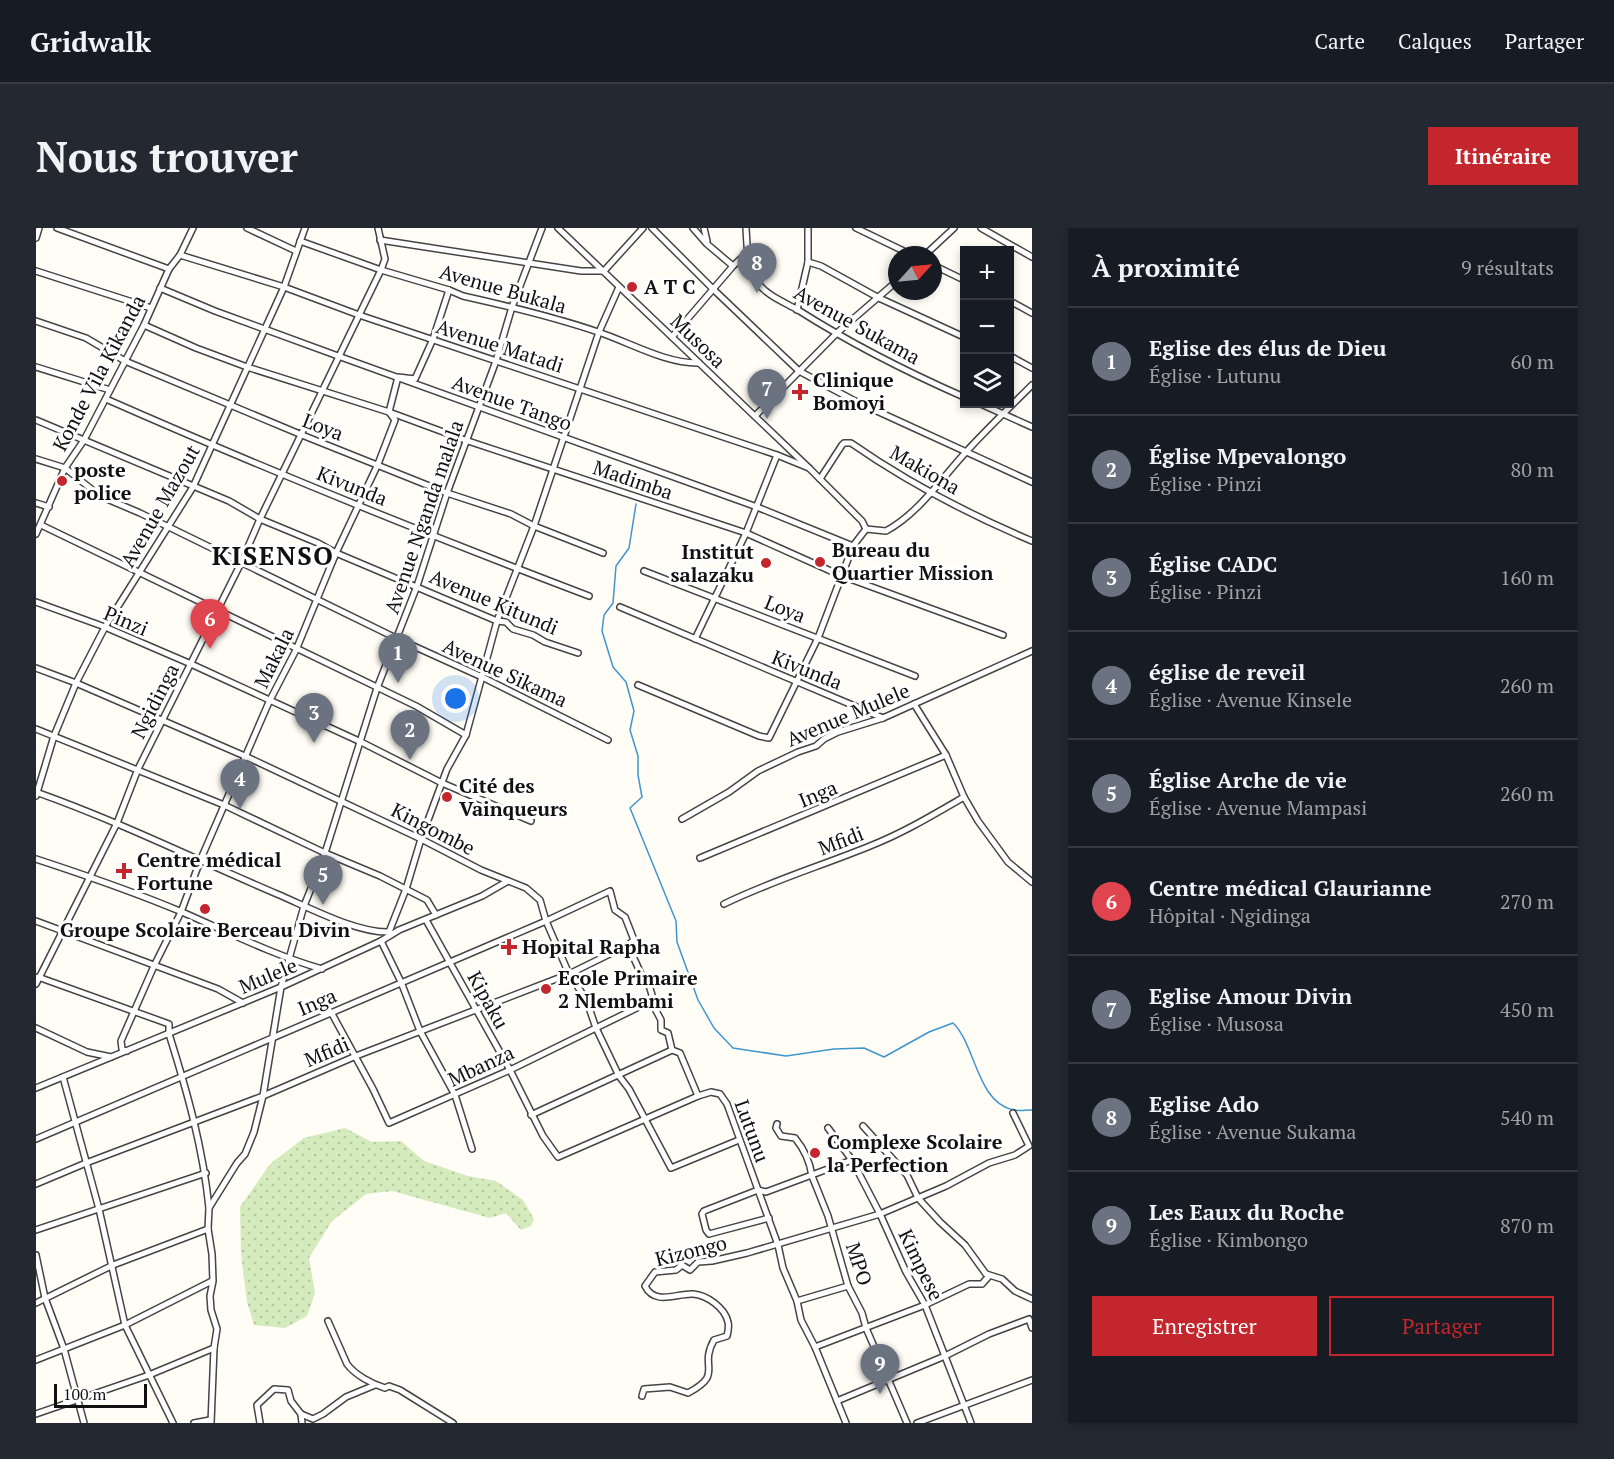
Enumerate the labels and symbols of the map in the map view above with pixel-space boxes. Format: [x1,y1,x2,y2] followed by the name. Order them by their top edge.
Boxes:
[738,244,776,293] pin: 8
[888,246,942,300] north arrow
[437,258,570,320] street label: Avenue Bukala
[644,273,696,300] place label: A T C
[789,279,925,370] street label: Avenue Sukama
[625,280,639,294] marker: A T C
[46,290,151,456] street label: Konde Vila Kikanda
[665,308,732,374] street label: Musosa
[433,312,567,379] street label: Avenue Matadi
[813,366,894,416] place label: Clinique Bomoyi
[448,368,576,437] street label: Avenue Tango
[748,370,786,419] pin: 7
[791,383,809,401] marker: Clinique Bomoyi
[299,406,348,447] street label: Loya
[378,416,469,617] street label: Avenue Nganda malala
[114,439,206,572] street label: Avenue Mazout
[885,439,965,500] street label: Makiona
[590,453,677,506] street label: Madimba
[74,456,132,506] place label: poste police
[313,459,391,512] street label: Kivunda
[55,474,69,488] marker: poste police
[832,536,993,586] place label: Bureau du Quartier Mission
[212,538,334,572] district label: KISENSO
[670,538,755,588] place label: Institut salazaku
[813,555,827,569] marker: Bureau du Quartier Mission
[759,556,773,570] marker: Institut salazaku
[426,562,563,641] street label: Avenue Kitundi
[761,588,810,629] street label: Loya
[100,599,152,642] street label: Pinzi
[190,600,230,649] pin: 6
[247,623,300,692] street label: Makala
[438,632,572,713] street label: Avenue Sikama
[378,634,418,683] pin: 1
[768,643,846,696] street label: Kivunda
[124,659,185,743] street label: Ngidinga
[782,676,914,753] street label: Avenue Mulele
[441,684,470,713] your location
[294,694,334,743] pin: 3
[390,710,430,760] pin: 2
[220,760,260,809] pin: 4
[459,772,568,822] place label: Cité des Vainqueurs
[794,774,841,813] street label: Inga
[440,790,454,804] marker: Cité des Vainqueurs
[387,796,480,861] street label: Kingombe
[814,820,867,861] street label: Mfidi
[137,846,282,896] place label: Centre médical Fortune
[304,856,342,905] pin: 5
[115,862,133,880] marker: Centre médical Fortune
[198,902,212,916] marker: Groupe Scolaire Berceau Divin
[60,916,350,943] place label: Groupe Scolaire Berceau Divin
[522,933,660,960] place label: Hopital Rapha
[500,938,518,956] marker: Hopital Rapha
[234,951,301,1000] street label: Mulele
[558,964,698,1014] place label: Ecole Primaire 2 Nlembami
[462,966,515,1033] street label: Kipaku
[293,981,340,1022] street label: Inga
[539,982,553,996] marker: Ecole Primaire 2 Nlembami
[300,1030,353,1073] street label: Mfidi
[443,1039,518,1093] street label: Mbanza
[729,1096,776,1166] street label: Lutunu
[827,1128,1003,1178] place label: Complexe Scolaire la Perfection
[808,1146,822,1160] marker: Complexe Scolaire la Perfection
[893,1225,950,1305] street label: Kimpese
[652,1229,730,1272] street label: Kizongo
[840,1239,879,1289] street label: MPO
[860,1344,900,1394] pin: 9
[54,1381,147,1408] scale bar

